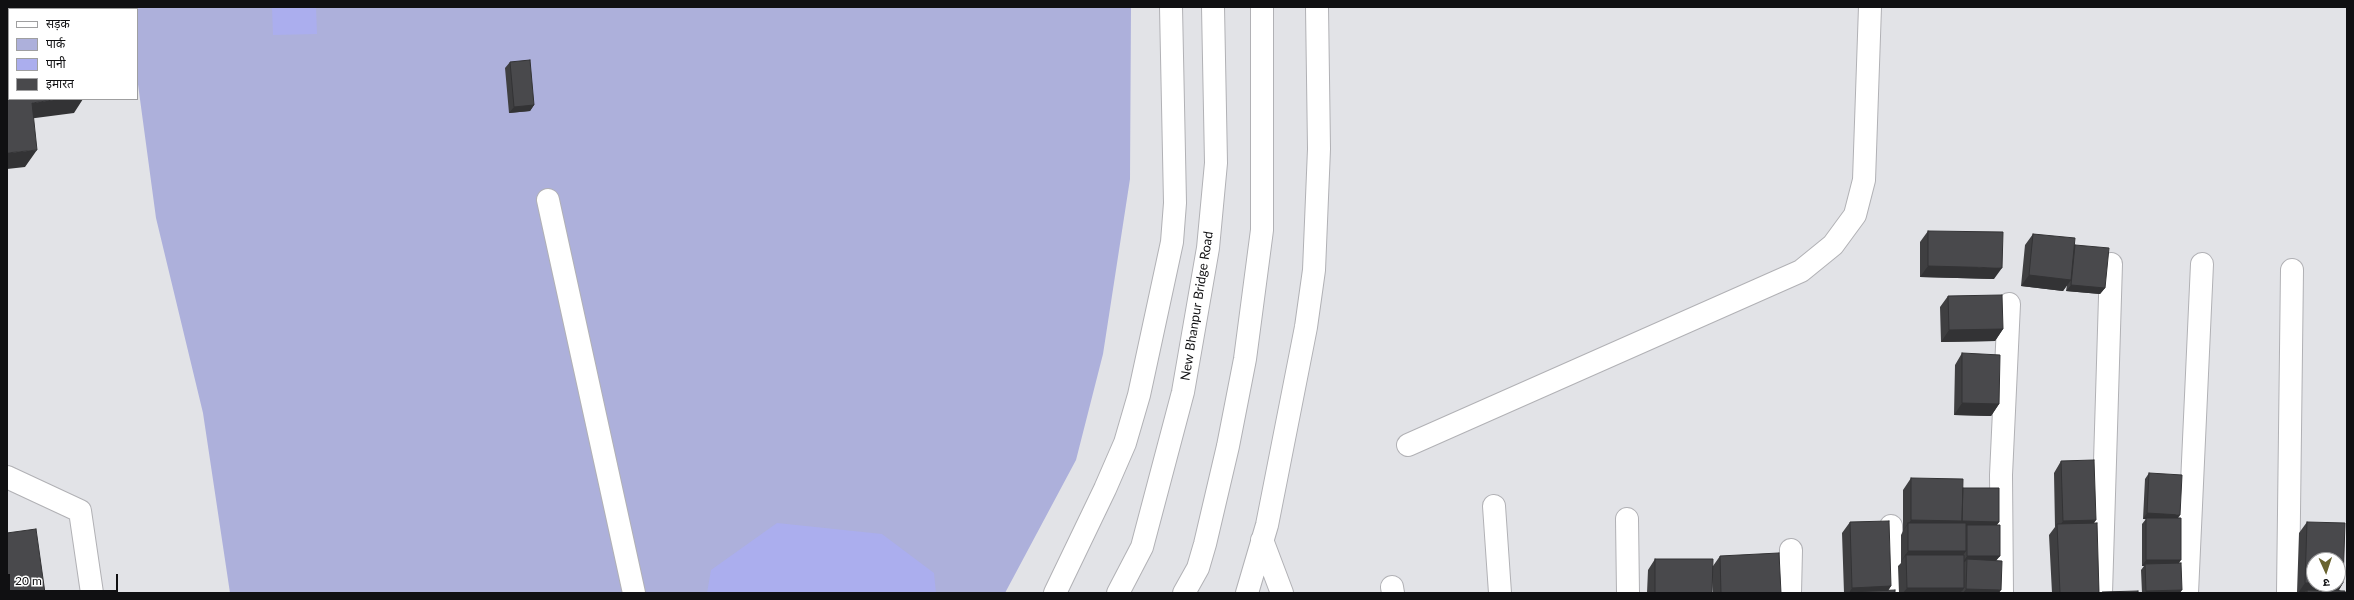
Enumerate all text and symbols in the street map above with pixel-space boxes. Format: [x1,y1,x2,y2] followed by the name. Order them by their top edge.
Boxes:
[8,8,138,100] legend
[46,16,70,31] text: सड़क
[46,36,65,51] text: पार्क
[46,56,66,71] text: पानी
[46,76,74,91] text: इमारत
[1177,230,1217,382] street label: New Bhanpur Bridge Road
[2306,552,2346,592] north arrow
[10,566,120,592] scale bar
[15,573,42,588] text: 20 m
[2323,577,2330,590] text: उ

